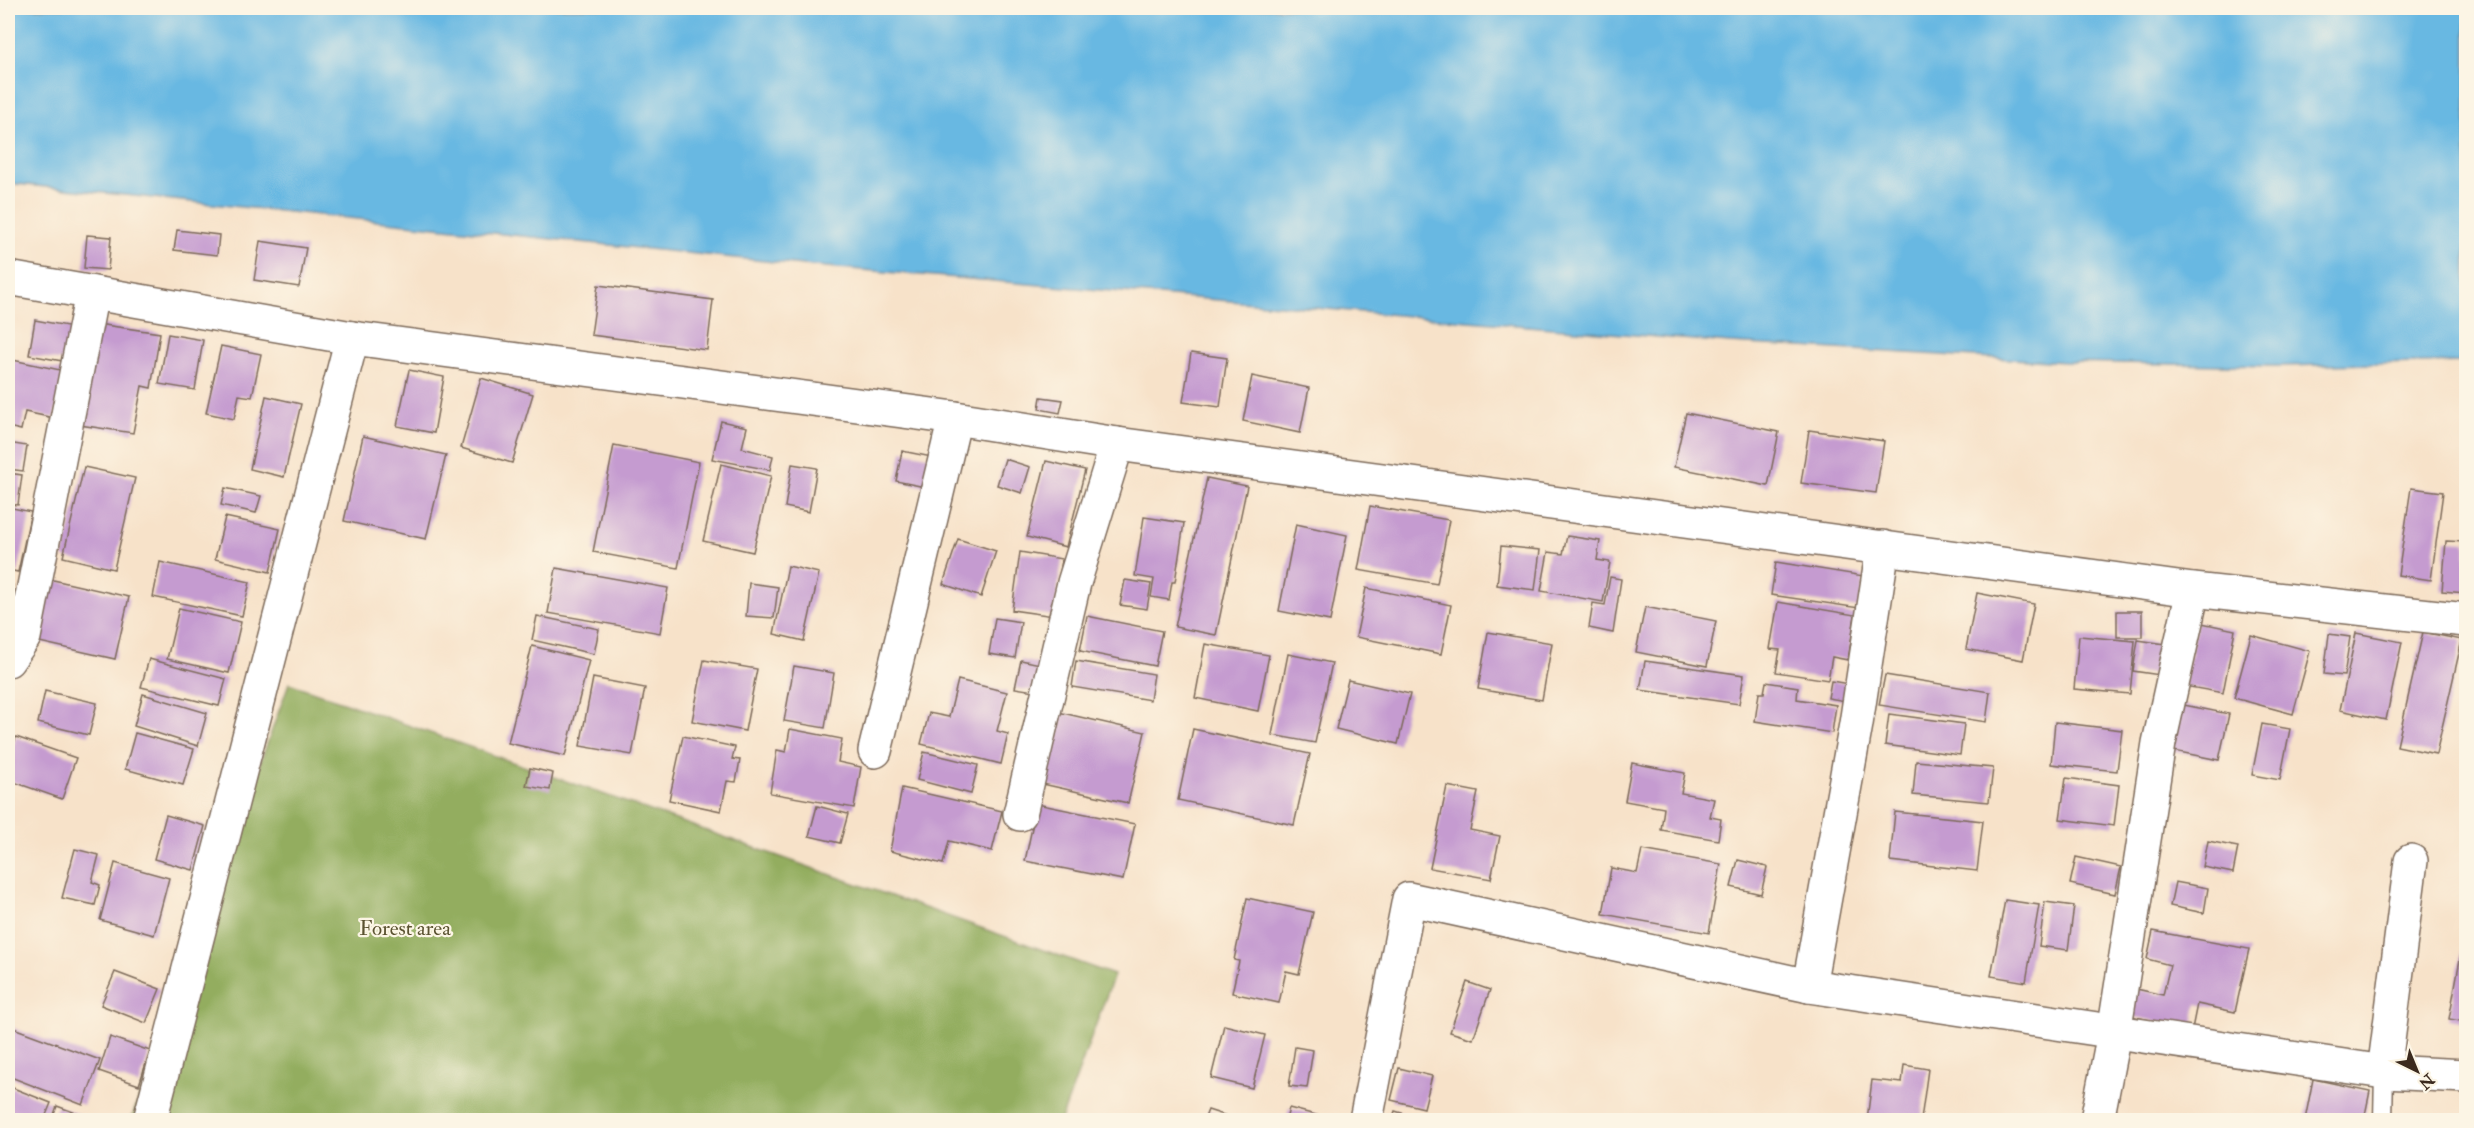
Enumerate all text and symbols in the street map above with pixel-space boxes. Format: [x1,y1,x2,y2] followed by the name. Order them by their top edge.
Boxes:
[359,915,451,942] park label: Forest area
[2387,1041,2447,1101] north arrow
[2414,1068,2439,1094] text: N

